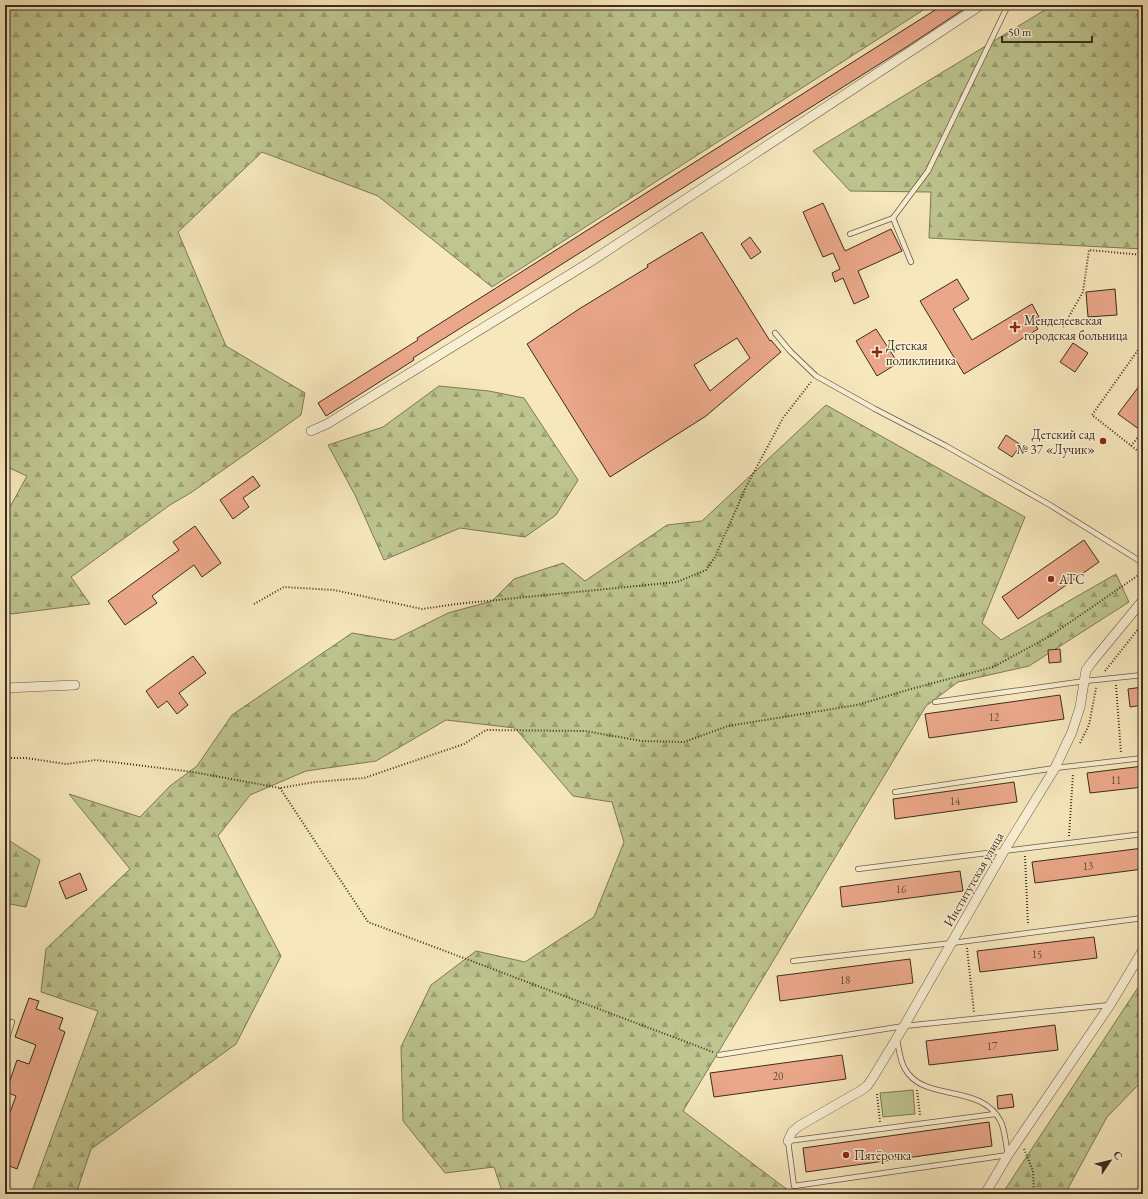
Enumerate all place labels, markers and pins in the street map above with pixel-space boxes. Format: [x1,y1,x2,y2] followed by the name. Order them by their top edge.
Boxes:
[1024,312,1128,344] place label: Менделеевская городская больница
[1009,321,1021,333] marker: Менделеевская городская больница
[886,337,957,369] place label: Детская поликлиника
[871,346,883,358] marker: Детская поликлиника
[1017,426,1095,458] place label: Детский сад № 37 «Лучик»
[1098,436,1108,446] marker: Детский сад № 37 «Лучик»
[1058,571,1084,588] place label: АТС
[1046,574,1056,584] marker: АТС
[854,1147,912,1164] place label: Пятёрочка
[841,1150,851,1160] marker: Пятёрочка

